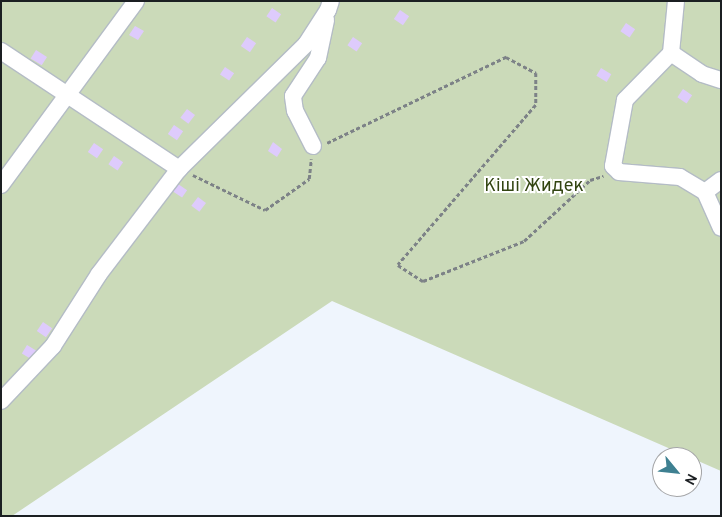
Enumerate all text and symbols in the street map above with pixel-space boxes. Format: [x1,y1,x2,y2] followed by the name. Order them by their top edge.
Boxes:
[484,176,584,198] park label: Кіші Жидек
[652,447,702,497] north arrow
[680,470,700,487] text: N

